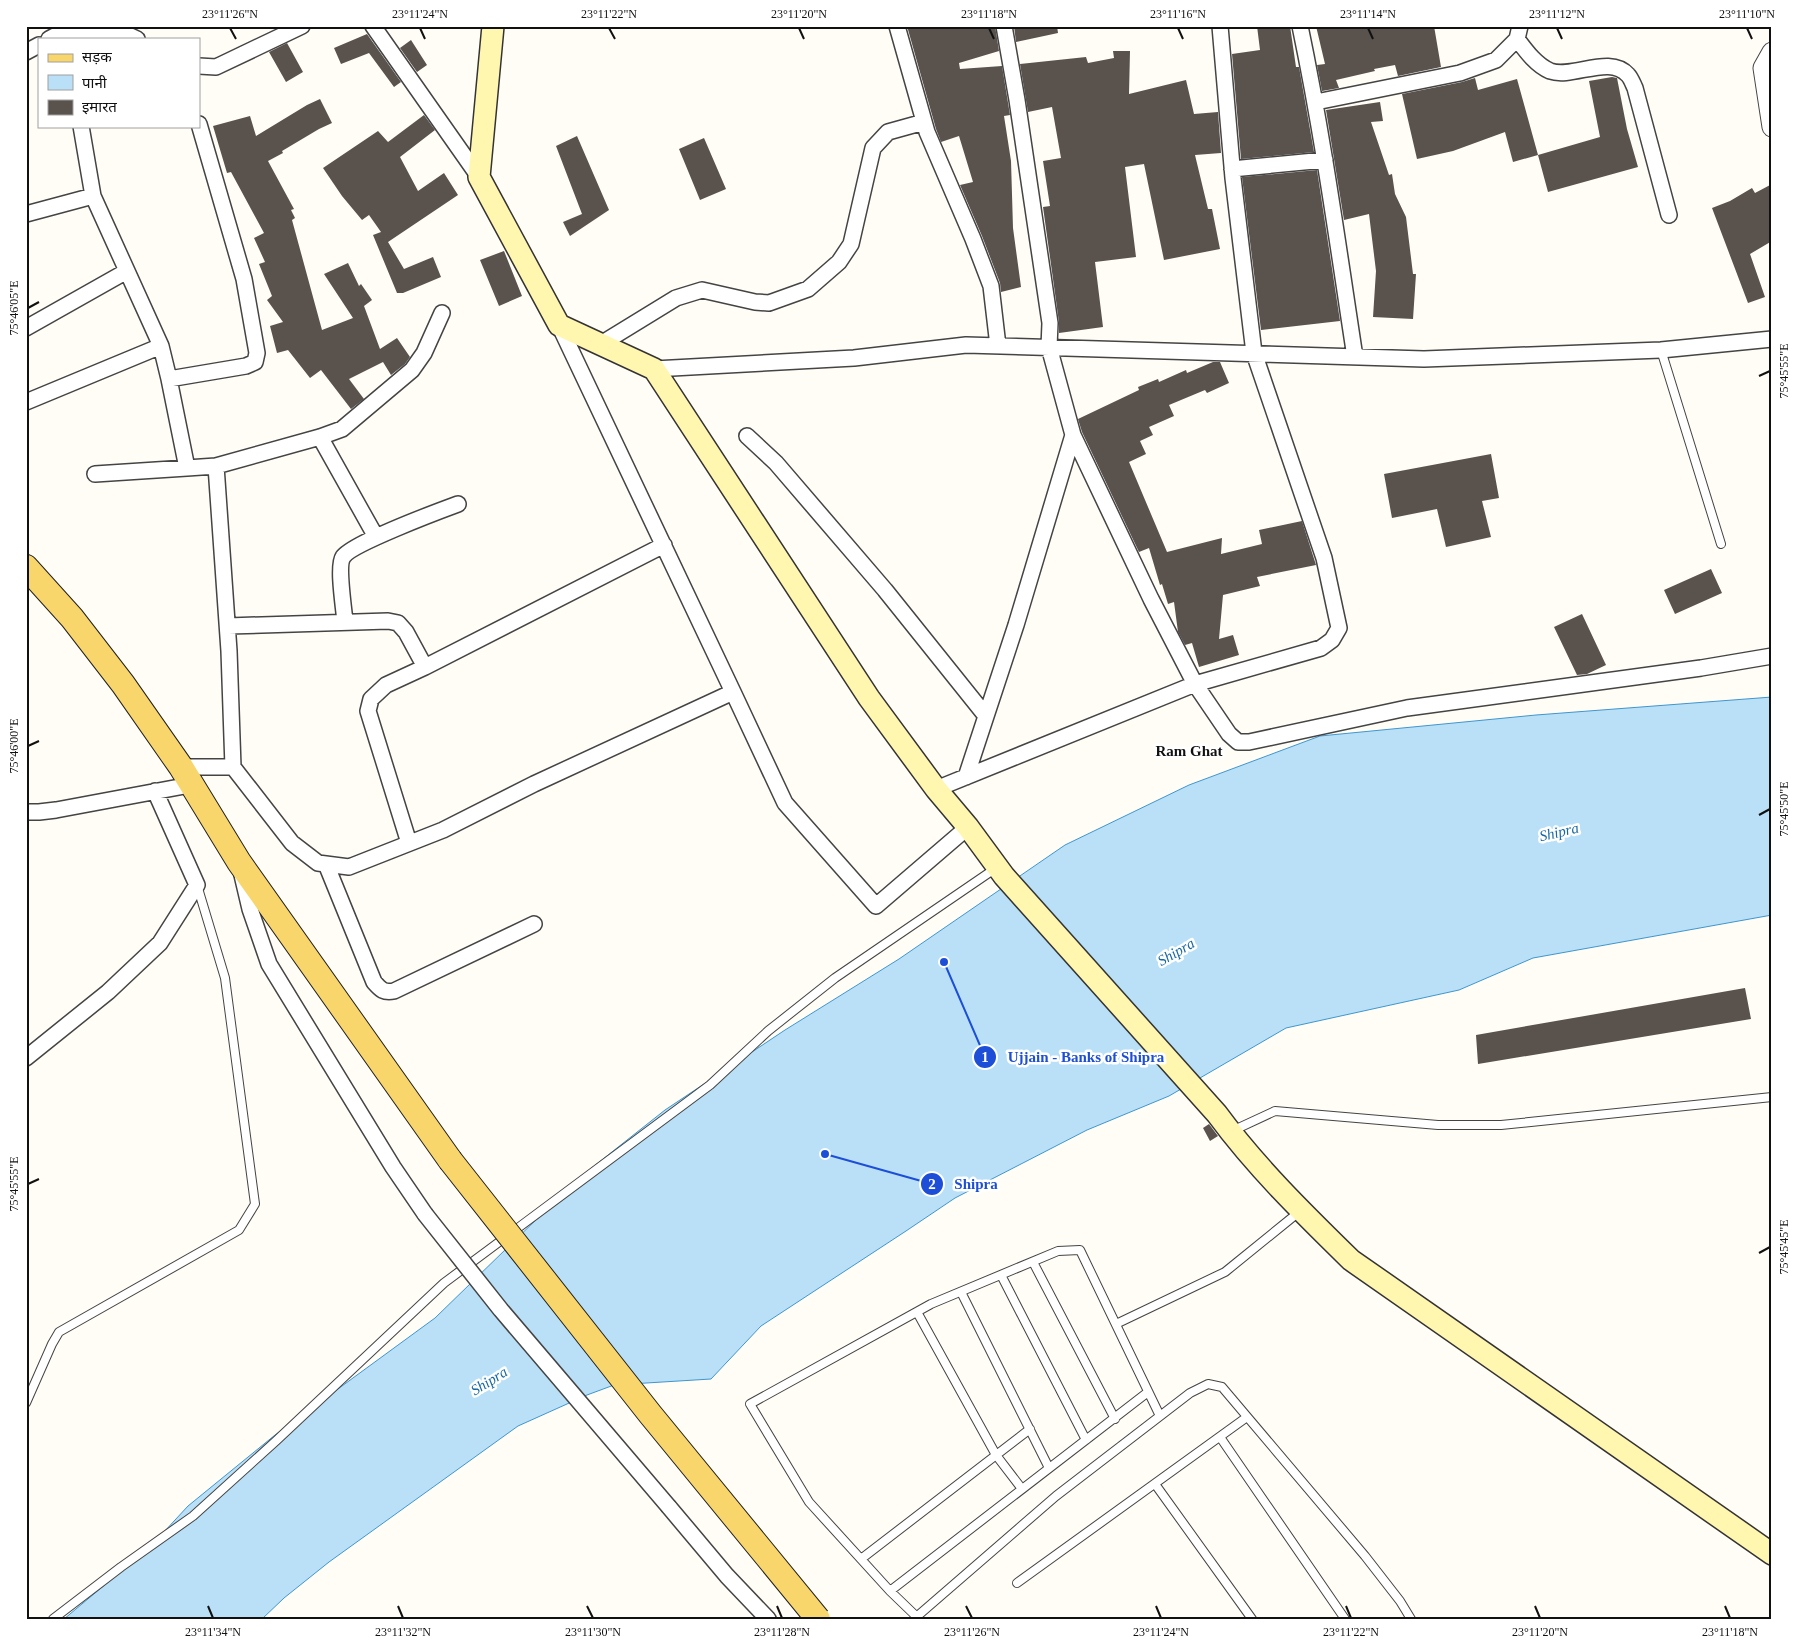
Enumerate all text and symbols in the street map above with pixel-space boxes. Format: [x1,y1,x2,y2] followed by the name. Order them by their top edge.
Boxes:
[202,7,258,21] text: 23°11'26"N
[392,7,448,21] text: 23°11'24"N
[581,7,637,21] text: 23°11'22"N
[771,7,827,21] text: 23°11'20"N
[961,7,1017,21] text: 23°11'18"N
[1150,7,1206,21] text: 23°11'16"N
[1340,7,1396,21] text: 23°11'14"N
[1529,7,1585,21] text: 23°11'12"N
[1719,7,1775,21] text: 23°11'10"N
[38,38,200,128] legend
[82,49,112,65] text: सड़क
[82,75,108,91] text: पानी
[82,99,117,115] text: इमारत
[7,280,21,336] text: 75°46'05"E
[1777,343,1791,399] text: 75°45'55"E
[7,718,21,774] text: 75°46'00"E
[1155,743,1223,759] district label: Ram Ghat
[1777,781,1791,837] text: 75°45'50"E
[1538,820,1580,844] water label: Shipra
[1155,935,1197,969] water label: Shipra
[973,1042,1174,1072] callout: Ujjain - Banks of Shipra
[981,1049,989,1065] text: 1
[1008,1049,1165,1065] text: Ujjain - Banks of Shipra
[7,1156,21,1212] text: 75°45'55"E
[919,1169,1007,1199] callout: Shipra
[928,1176,936,1192] text: 2
[954,1176,998,1192] text: Shipra
[1777,1219,1791,1275] text: 75°45'45"E
[468,1364,510,1398] water label: Shipra
[185,1625,241,1639] text: 23°11'34"N
[375,1625,431,1639] text: 23°11'32"N
[565,1625,621,1639] text: 23°11'30"N
[754,1625,810,1639] text: 23°11'28"N
[944,1625,1000,1639] text: 23°11'26"N
[1133,1625,1189,1639] text: 23°11'24"N
[1323,1625,1379,1639] text: 23°11'22"N
[1512,1625,1568,1639] text: 23°11'20"N
[1702,1625,1758,1639] text: 23°11'18"N

